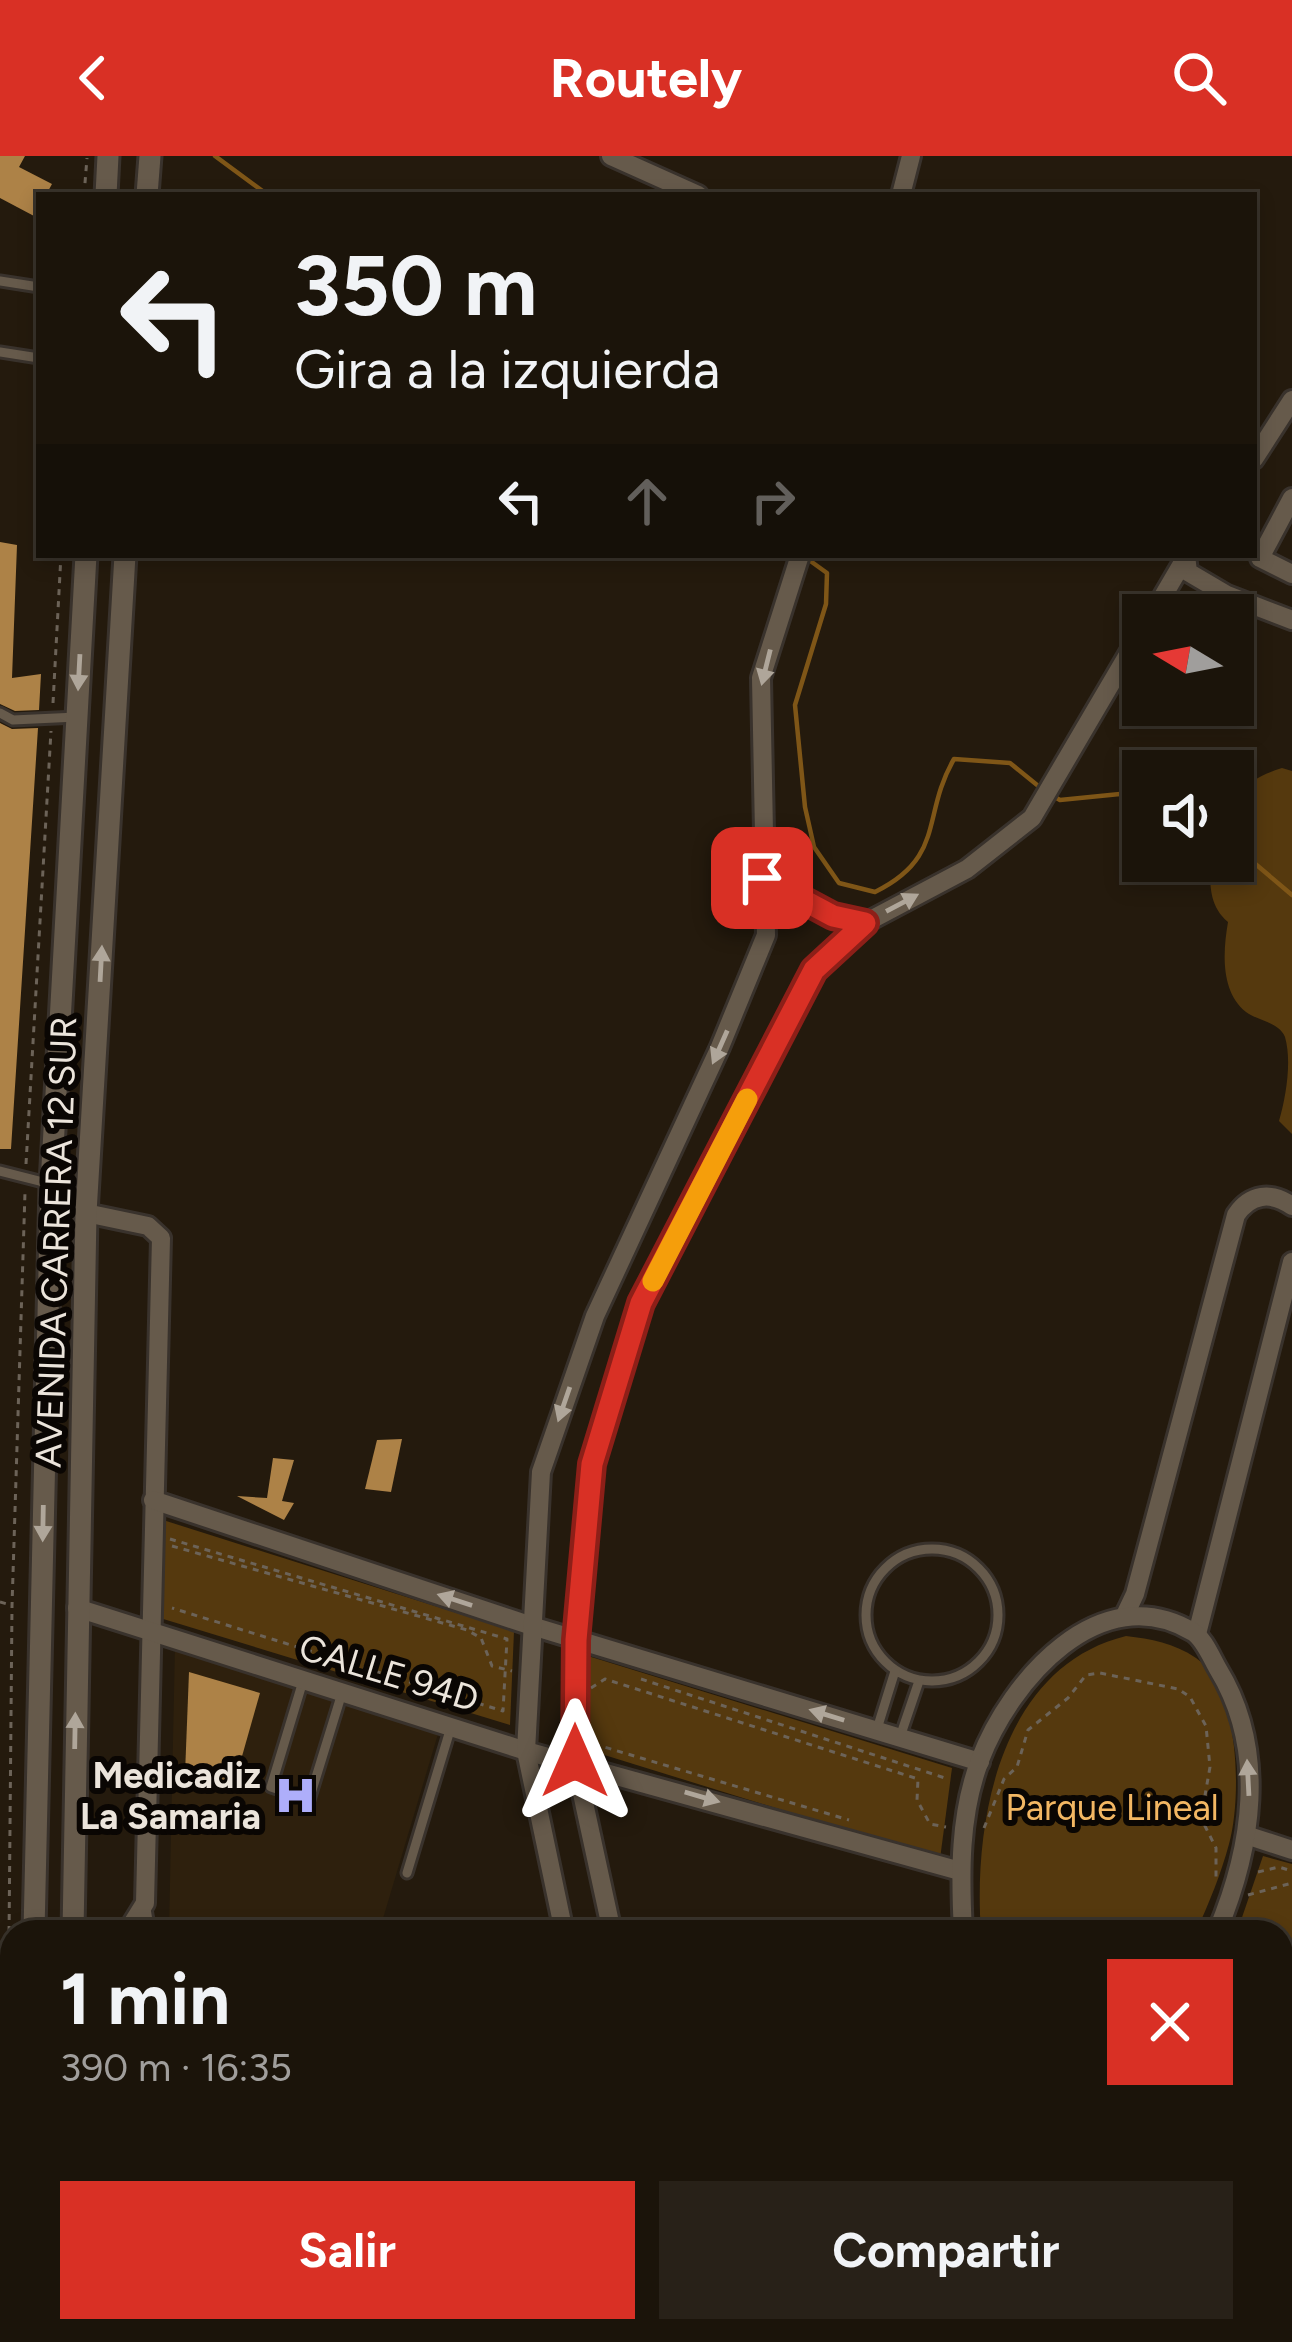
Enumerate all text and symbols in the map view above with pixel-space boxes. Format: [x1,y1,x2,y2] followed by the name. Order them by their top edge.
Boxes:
[60,45,126,111] icon: back
[1166,45,1232,111] icon: search
[550,46,742,111] text: Routely
[294,235,537,336] text: 350 m
[96,240,252,396] icon: left
[294,337,720,402] text: Gira a la izquierda
[488,468,554,534] icon: left
[614,468,680,534] icon: ahead
[740,468,806,534] icon: right
[1122,594,1254,726] north arrow
[1122,594,1254,882] map controls
[756,649,775,686] one-way arrow
[69,654,88,692] one-way arrow
[1122,750,1254,882] button: sound
[711,827,813,929] pin
[729,845,795,911] icon: arrive
[885,893,920,914] one-way arrow
[91,945,110,982] one-way arrow
[27,1016,85,1468] street label: AVENIDA CARRERA 12 SUR
[709,1029,729,1064] one-way arrow
[554,1386,572,1422] one-way arrow
[34,1505,53,1543] one-way arrow
[436,1590,473,1609] one-way arrow
[294,1625,484,1721] street label: CALLE 94D
[512,1698,638,1824] position arrow
[808,1705,845,1723] one-way arrow
[66,1711,85,1749] one-way arrow
[80,1754,261,1838] place label: Medicadiz La Samaria
[1238,1758,1257,1796] one-way arrow
[272,1773,318,1819] hospital icon: Medicadiz La Samaria
[1005,1786,1219,1829] park label: Parque Lineal
[684,1789,721,1808] one-way arrow
[60,1956,230,2042] text: 1 min
[1107,1959,1233,2085] button: close
[60,2044,292,2091] text: 390 m · 16:35
[60,2181,635,2319] button: Salir
[659,2181,1233,2319] button: Compartir

